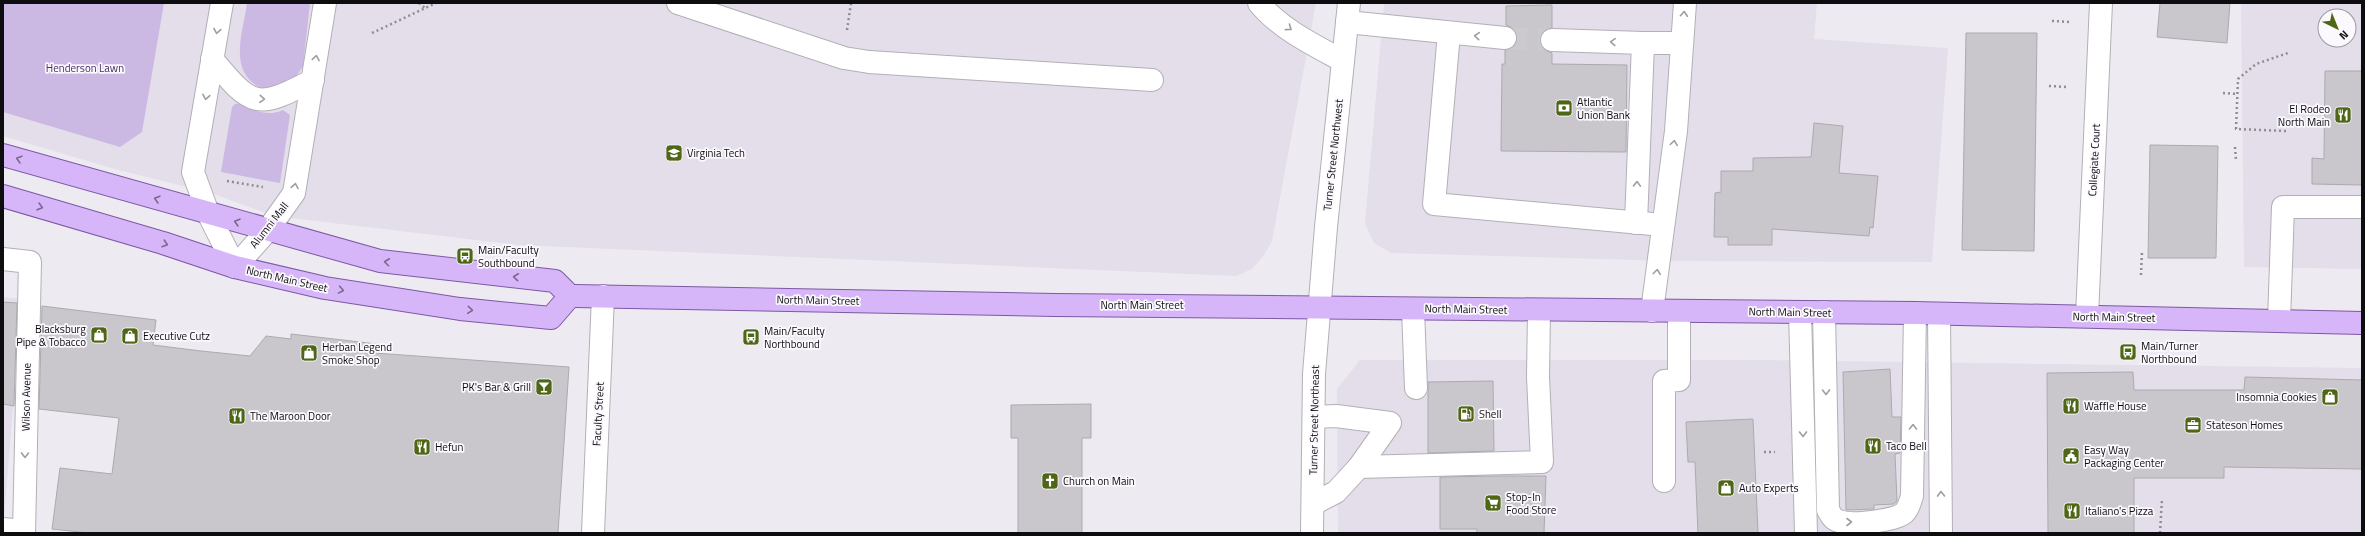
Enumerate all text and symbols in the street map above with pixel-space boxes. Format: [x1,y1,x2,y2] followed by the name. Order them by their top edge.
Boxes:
[2317,8,2357,48] north arrow
[1679,11,1688,17] one-way arrow
[1284,23,1291,30] one-way arrow
[2336,27,2352,44] text: N
[213,28,222,34] one-way arrow
[1474,32,1480,41] one-way arrow
[1610,38,1616,46] one-way arrow
[311,55,320,61] one-way arrow
[46,60,124,76] park label: Henderson Lawn
[202,94,210,100] one-way arrow
[1577,94,1631,123] place label: Atlantic Union Bank
[259,95,265,104] one-way arrow
[1319,98,1347,212] street label: Turner Street Northwest
[1554,98,1574,118] bank icon: Atlantic Union Bank
[2278,101,2330,130] place label: El Rodeo North Main
[2333,105,2353,125] restaurant icon: El Rodeo North Main
[2084,123,2104,197] street label: Collegiate Court
[1669,140,1678,147] one-way arrow
[664,143,684,163] school or university icon: Virginia Tech
[687,145,745,161] place label: Virginia Tech
[15,155,22,164] one-way arrow
[1633,181,1642,187] one-way arrow
[290,183,299,190] one-way arrow
[154,195,161,204] one-way arrow
[246,199,292,251] street label: Alumni Mall
[37,202,44,211] one-way arrow
[234,218,241,227] one-way arrow
[162,239,169,248] one-way arrow
[478,242,540,271] place label: Main/Faculty Southbound
[455,246,475,266] bus stop icon: Main/Faculty Southbound
[384,258,390,267] one-way arrow
[245,262,329,296] street label: North Main Street
[1653,269,1662,275] one-way arrow
[513,273,519,282] one-way arrow
[338,286,344,294] one-way arrow
[776,291,860,309] street label: North Main Street
[1100,297,1184,313] street label: North Main Street
[1424,300,1508,318] street label: North Main Street
[1748,303,1832,321] street label: North Main Street
[467,306,473,315] one-way arrow
[2072,308,2156,326] street label: North Main Street
[16,321,86,350] place label: Blacksburg Pipe & Tobacco
[764,323,826,352] place label: Main/Faculty Northbound
[89,325,109,345] shop icon: Blacksburg Pipe & Tobacco
[120,326,140,346] shop icon: Executive Cutz
[741,327,761,347] bus stop icon: Main/Faculty Northbound
[143,328,210,344] place label: Executive Cutz
[2141,338,2199,367] place label: Main/Turner Northbound
[322,339,392,368] place label: Herban Legend Smoke Shop
[2118,342,2138,362] bus stop icon: Main/Turner Northbound
[299,343,319,363] shop icon: Herban Legend Smoke Shop
[17,362,35,431] street label: Wilson Avenue
[1305,365,1323,475] street label: Turner Street Northeast
[534,377,554,397] bar icon: PK's Bar & Grill
[462,379,531,395] place label: PK's Bar & Grill
[588,381,608,446] street label: Faculty Street
[2320,387,2340,407] shop icon: Insomnia Cookies
[1822,389,1830,395] one-way arrow
[2236,389,2317,405] place label: Insomnia Cookies
[2061,396,2081,416] restaurant icon: Waffle House
[2084,398,2147,414] place label: Waffle House
[1456,404,1476,424] fuel station icon: Shell
[227,406,247,426] restaurant icon: The Maroon Door
[1479,406,1502,422] place label: Shell
[250,408,331,424] place label: The Maroon Door
[2183,415,2203,435] office icon: Stateson Homes
[2206,417,2283,433] place label: Stateson Homes
[1909,424,1917,430] one-way arrow
[1799,431,1807,437] one-way arrow
[1863,436,1883,456] restaurant icon: Taco Bell
[412,437,432,457] restaurant icon: Hefun
[1886,438,1927,454] place label: Taco Bell
[435,439,463,455] place label: Hefun
[2084,442,2164,471] place label: Easy Way Packaging Center
[2061,446,2081,466] public building icon: Easy Way Packaging Center
[21,452,29,458] one-way arrow
[1040,471,1060,491] church icon: Church on Main
[1063,473,1135,489] place label: Church on Main
[1716,478,1736,498] shop icon: Auto Experts
[1739,480,1799,496] place label: Auto Experts
[1506,489,1557,518] place label: Stop-In Food Store
[1937,491,1945,497] one-way arrow
[1483,493,1503,513] supermarket icon: Stop-In Food Store
[2062,501,2082,521] restaurant icon: Italiano's Pizza
[2085,503,2154,519] place label: Italiano's Pizza
[1846,518,1852,526] one-way arrow

